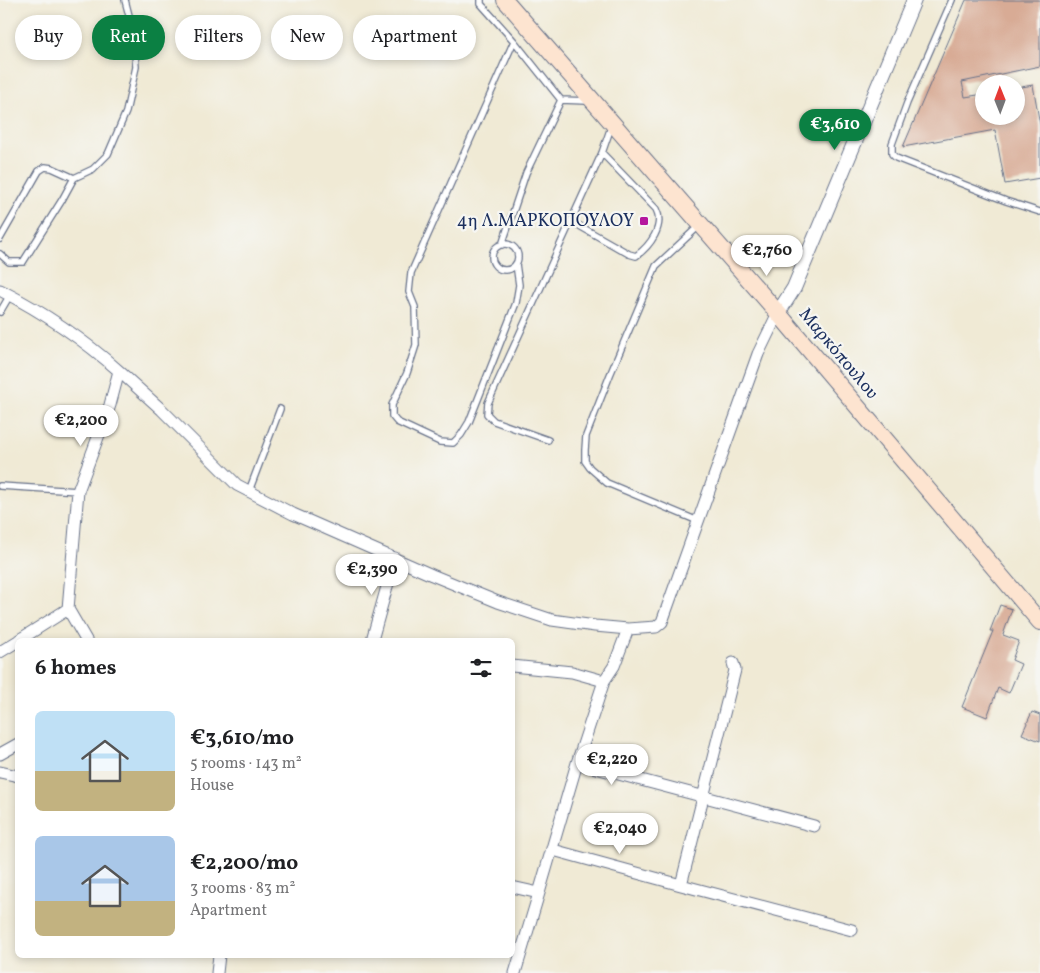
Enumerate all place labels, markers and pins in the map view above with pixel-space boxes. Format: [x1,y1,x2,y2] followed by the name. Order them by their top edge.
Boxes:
[794,108,876,151] pin: €3,610
[457,209,634,234] place label: 4η Λ.ΜΑΡΚΟΠΟΥΛΟΥ
[638,215,650,227] marker: 4η Λ.ΜΑΡΚΟΠΟΥΛΟΥ
[726,234,808,277] pin: €2,760
[40,404,122,447] pin: €2,200
[331,554,413,596] pin: €2,390
[571,744,653,786] pin: €2,220
[579,812,661,855] pin: €2,040

